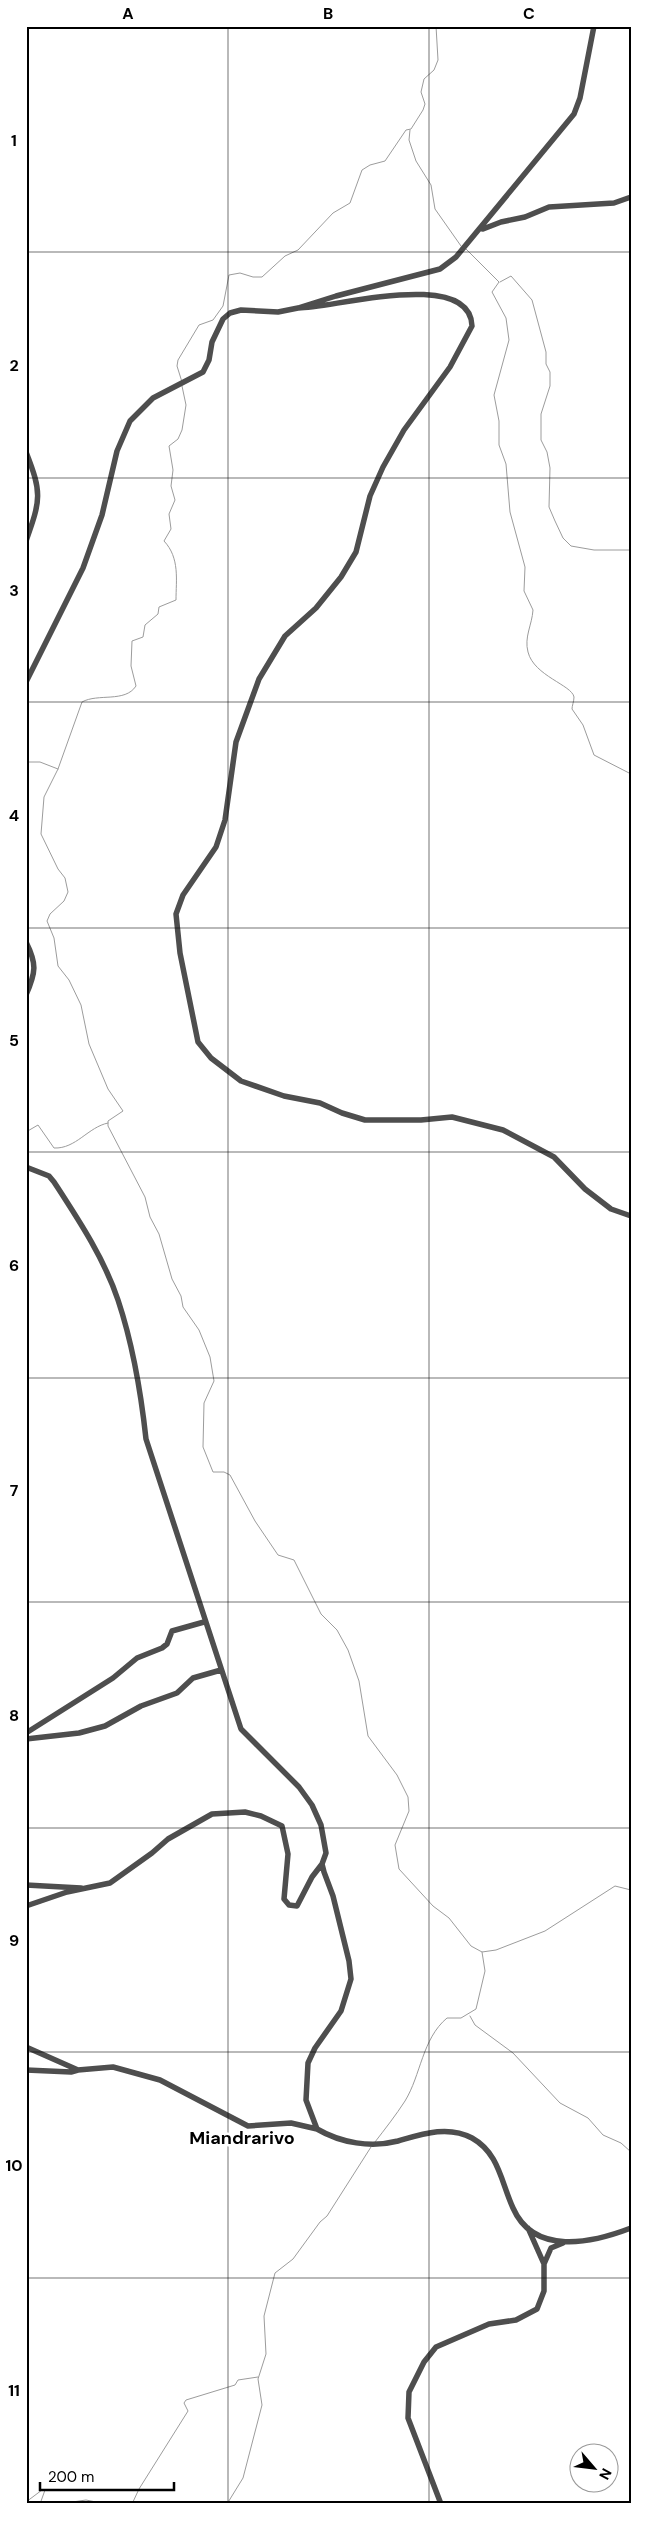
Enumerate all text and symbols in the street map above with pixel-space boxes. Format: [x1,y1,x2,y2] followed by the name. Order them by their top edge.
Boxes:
[122,3,134,24] text: A
[323,3,333,24] text: B
[523,3,535,24] text: C
[11,130,17,151] text: 1
[9,355,19,376] text: 2
[9,580,19,601] text: 3
[9,805,19,826] text: 4
[9,1030,19,1051] text: 5
[9,1255,19,1276] text: 6
[10,1480,19,1501] text: 7
[9,1705,19,1726] text: 8
[9,1930,19,1951] text: 9
[189,2126,295,2150] district label: Miandrarivo
[5,2155,23,2176] text: 10
[8,2380,20,2401] text: 11
[570,2442,620,2492] north arrow
[40,2460,174,2492] scale bar
[595,2465,616,2483] text: N
[48,2467,94,2487] text: 200 m

